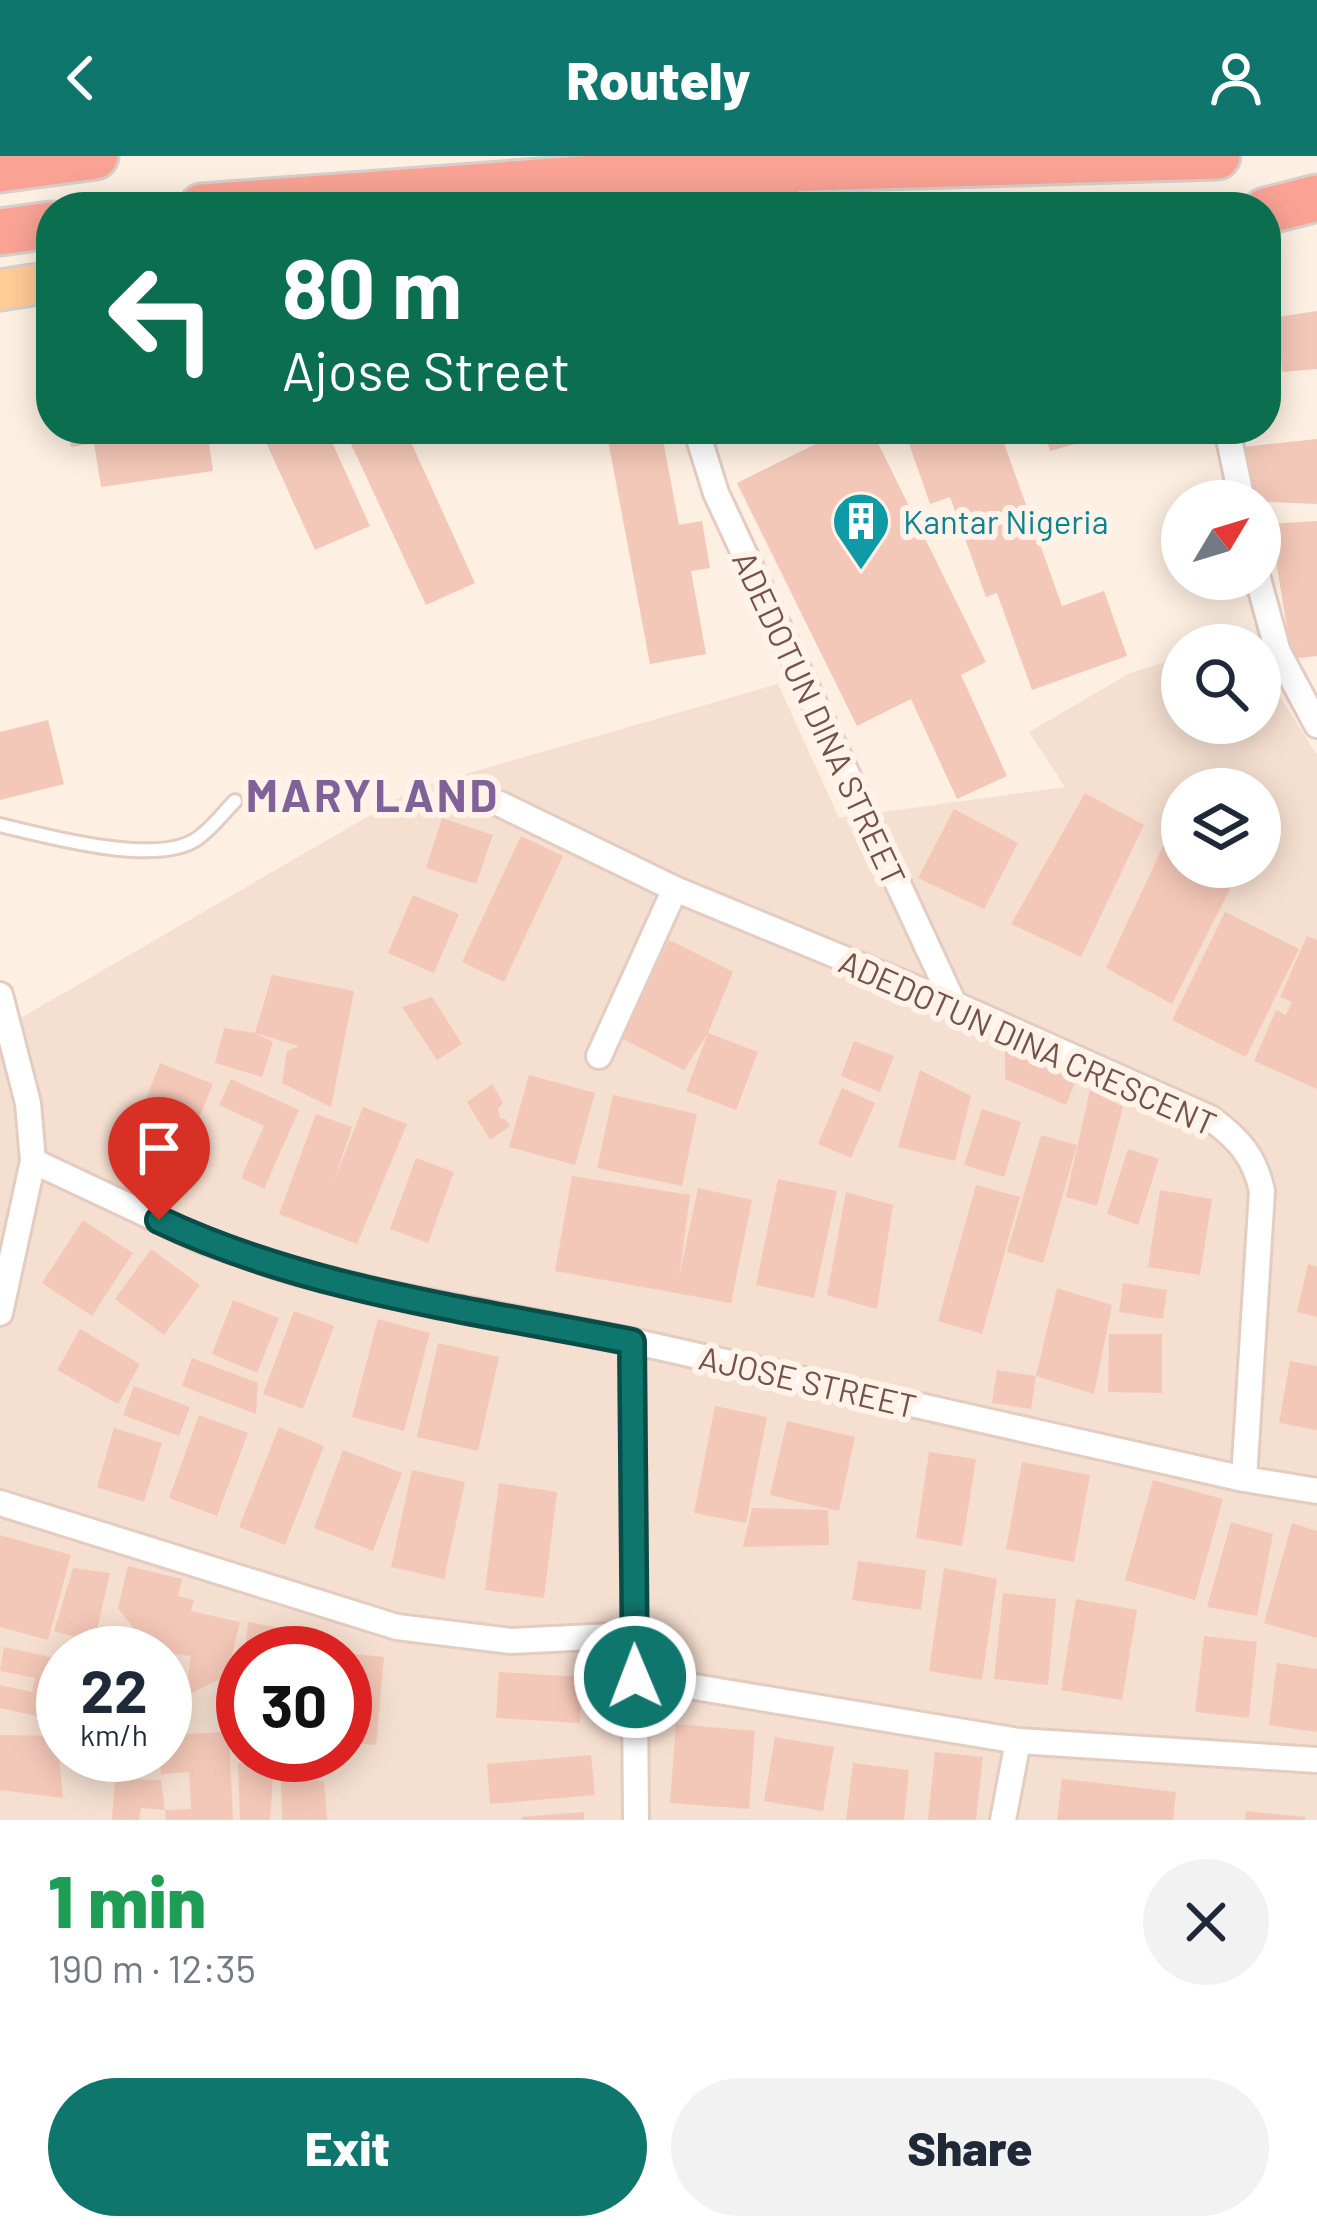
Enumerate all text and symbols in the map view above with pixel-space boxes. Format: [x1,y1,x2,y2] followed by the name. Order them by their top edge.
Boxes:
[48,45,114,111] icon: back
[1203,45,1269,111] icon: person
[566,46,751,111] text: Routely
[282,235,462,336] text: 80 m
[84,240,240,396] icon: left
[282,337,570,402] text: Ajose Street
[1161,480,1281,600] north arrow
[1161,480,1281,888] map controls
[830,490,892,572] building icon: Kantar Nigeria
[903,501,1109,541] place label: Kantar Nigeria
[725,545,915,891] street label: ADEDOTUN DINA STREET
[1161,624,1281,744] button: search
[246,767,500,821] district label: MARYLAND
[1161,768,1281,888] button: layers
[833,941,1223,1143] street label: ADEDOTUN DINA CRESCENT
[108,1097,210,1220] pin
[126,1115,192,1181] icon: arrive
[695,1337,921,1425] street label: AJOSE STREET
[572,1614,698,1740] position arrow
[216,1626,372,1782] speed limit sign: 30
[80,1653,148,1725] text: 22
[80,1716,148,1752] text: km/h
[48,1856,206,1942] text: 1 min
[1143,1859,1269,1985] button: close
[48,1944,256,1991] text: 190 m · 12:35
[48,2078,647,2216] button: Exit
[671,2078,1269,2216] button: Share

